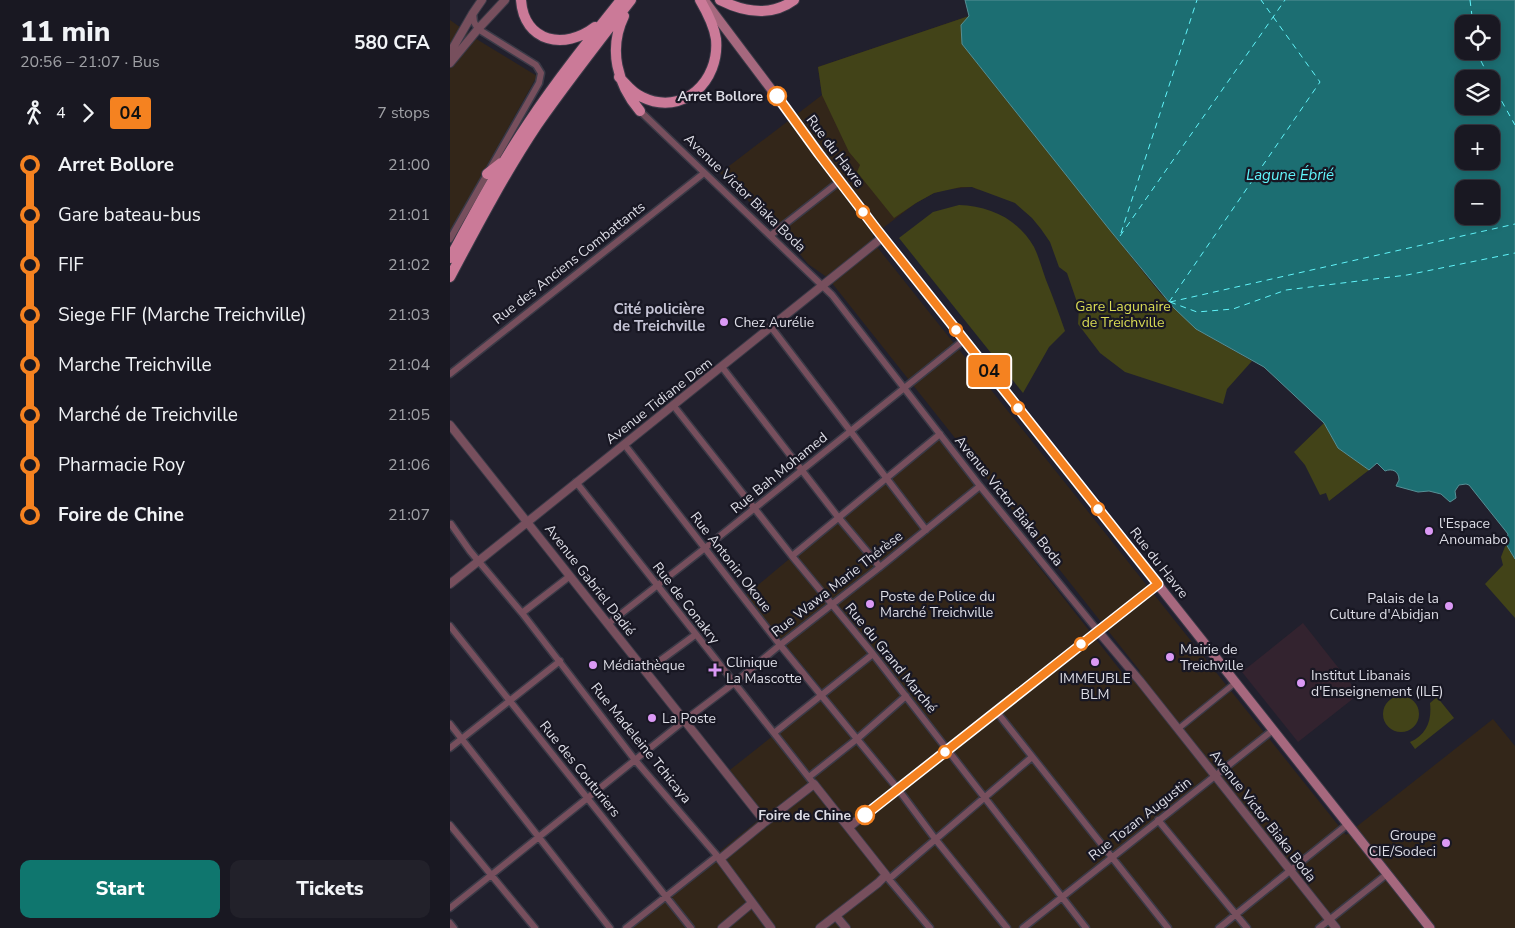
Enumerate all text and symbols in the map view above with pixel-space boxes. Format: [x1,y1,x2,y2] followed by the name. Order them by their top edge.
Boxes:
[20,13,110,51] text: 11 min
[1455,15,1500,225] map controls
[1455,15,1500,60] button: locate
[354,30,430,56] text: 580 CFA
[20,51,160,73] text: 20:56 – 21:07 · Bus
[1455,70,1500,115] button: layers
[767,86,787,106] marker: Arret Bollore
[677,87,763,106] place label: Arret Bollore
[20,99,48,127] icon: walk
[74,99,102,127] icon: forward
[120,101,141,125] text: 04
[56,102,66,124] text: 4
[377,102,430,124] text: 7 stops
[802,111,868,191] street label: Rue du Havre
[1455,125,1500,170] button: +
[680,130,810,256] street label: Avenue Victor Biaka Boda
[58,152,174,178] text: Arret Bollore
[388,154,430,176] text: 21:00
[1246,165,1334,185] water label: Lagune Ébrié
[1455,180,1500,225] button: −
[489,197,649,329] street label: Rue des Anciens Combattants
[58,202,201,228] text: Gare bateau-bus
[388,204,430,226] text: 21:01
[856,205,870,219] unlabelled marker
[58,252,84,278] text: FIF
[388,254,430,276] text: 21:02
[1075,297,1171,332] park label: Gare Lagunaire de Treichville
[613,299,705,336] district label: Cité policière de Treichville
[58,302,306,328] text: Siege FIF (Marche Treichville)
[388,304,430,326] text: 21:03
[734,313,814,332] place label: Chez Aurélie
[718,316,730,328] marker: Chez Aurélie
[949,323,963,337] unlabelled marker
[58,352,212,378] text: Marche Treichville
[602,353,716,449] street label: Avenue Tidiane Dem
[388,354,430,376] text: 21:04
[966,355,1012,387] line badge: 04
[978,359,1000,383] text: 04
[1011,401,1025,415] unlabelled marker
[58,402,238,428] text: Marché de Treichville
[388,404,430,426] text: 21:05
[727,428,831,518] street label: Rue Bah Mohamed
[950,432,1068,570] street label: Avenue Victor Biaka Boda
[58,452,185,478] text: Pharmacie Roy
[388,454,430,476] text: 21:06
[58,502,184,528] text: Foire de Chine
[1091,502,1105,516] unlabelled marker
[388,504,430,526] text: 21:07
[686,508,776,616] street label: Rue Antonin Okoue
[1439,514,1508,549] place label: l'Espace Anoumabo
[540,520,640,640] street label: Avenue Gabriel Dadié
[1125,523,1193,603] street label: Rue du Havre
[1423,525,1435,537] marker: l'Espace Anoumabo
[767,527,907,641] street label: Rue Wawa Marie Thérèse
[648,558,725,649] street label: Rue de Conakry
[880,587,995,622] place label: Poste de Police du Marché Treichville
[1329,589,1439,624] place label: Palais de la Culture d'Abidjan
[864,598,876,610] marker: Poste de Police du Marché Treichville
[841,599,941,717] street label: Rue du Grand Marché
[1443,600,1455,612] marker: Palais de la Culture d'Abidjan
[1074,637,1088,651] unlabelled marker
[1180,640,1243,675] place label: Mairie de Treichville
[1164,651,1176,663] marker: Mairie de Treichville
[726,653,802,688] place label: Clinique La Mascotte
[603,656,685,675] place label: Médiathèque
[1089,656,1101,668] marker: IMMEUBLE BLM
[587,659,599,671] marker: Médiathèque
[708,663,722,677] marker: Clinique La Mascotte
[1311,666,1444,701] place label: Institut Libanais d'Enseignement (ILE)
[1059,669,1131,704] place label: IMMEUBLE BLM
[1295,677,1307,689] marker: Institut Libanais d'Enseignement (ILE)
[586,679,696,807] street label: Rue Madeleine Tchicaya
[662,709,716,728] place label: La Poste
[646,712,658,724] marker: La Poste
[535,717,625,821] street label: Rue des Couturiers
[938,745,952,759] unlabelled marker
[1205,746,1321,886] street label: Avenue Victor Biaka Boda
[1085,773,1195,865] street label: Rue Tozan Augustin
[855,805,875,825] marker: Foire de Chine
[758,806,851,825] place label: Foire de Chine
[1369,826,1436,861] place label: Groupe CIE/Sodeci
[1440,837,1452,849] marker: Groupe CIE/Sodeci
[20,860,220,918] button: Start
[230,860,430,918] button: Tickets

